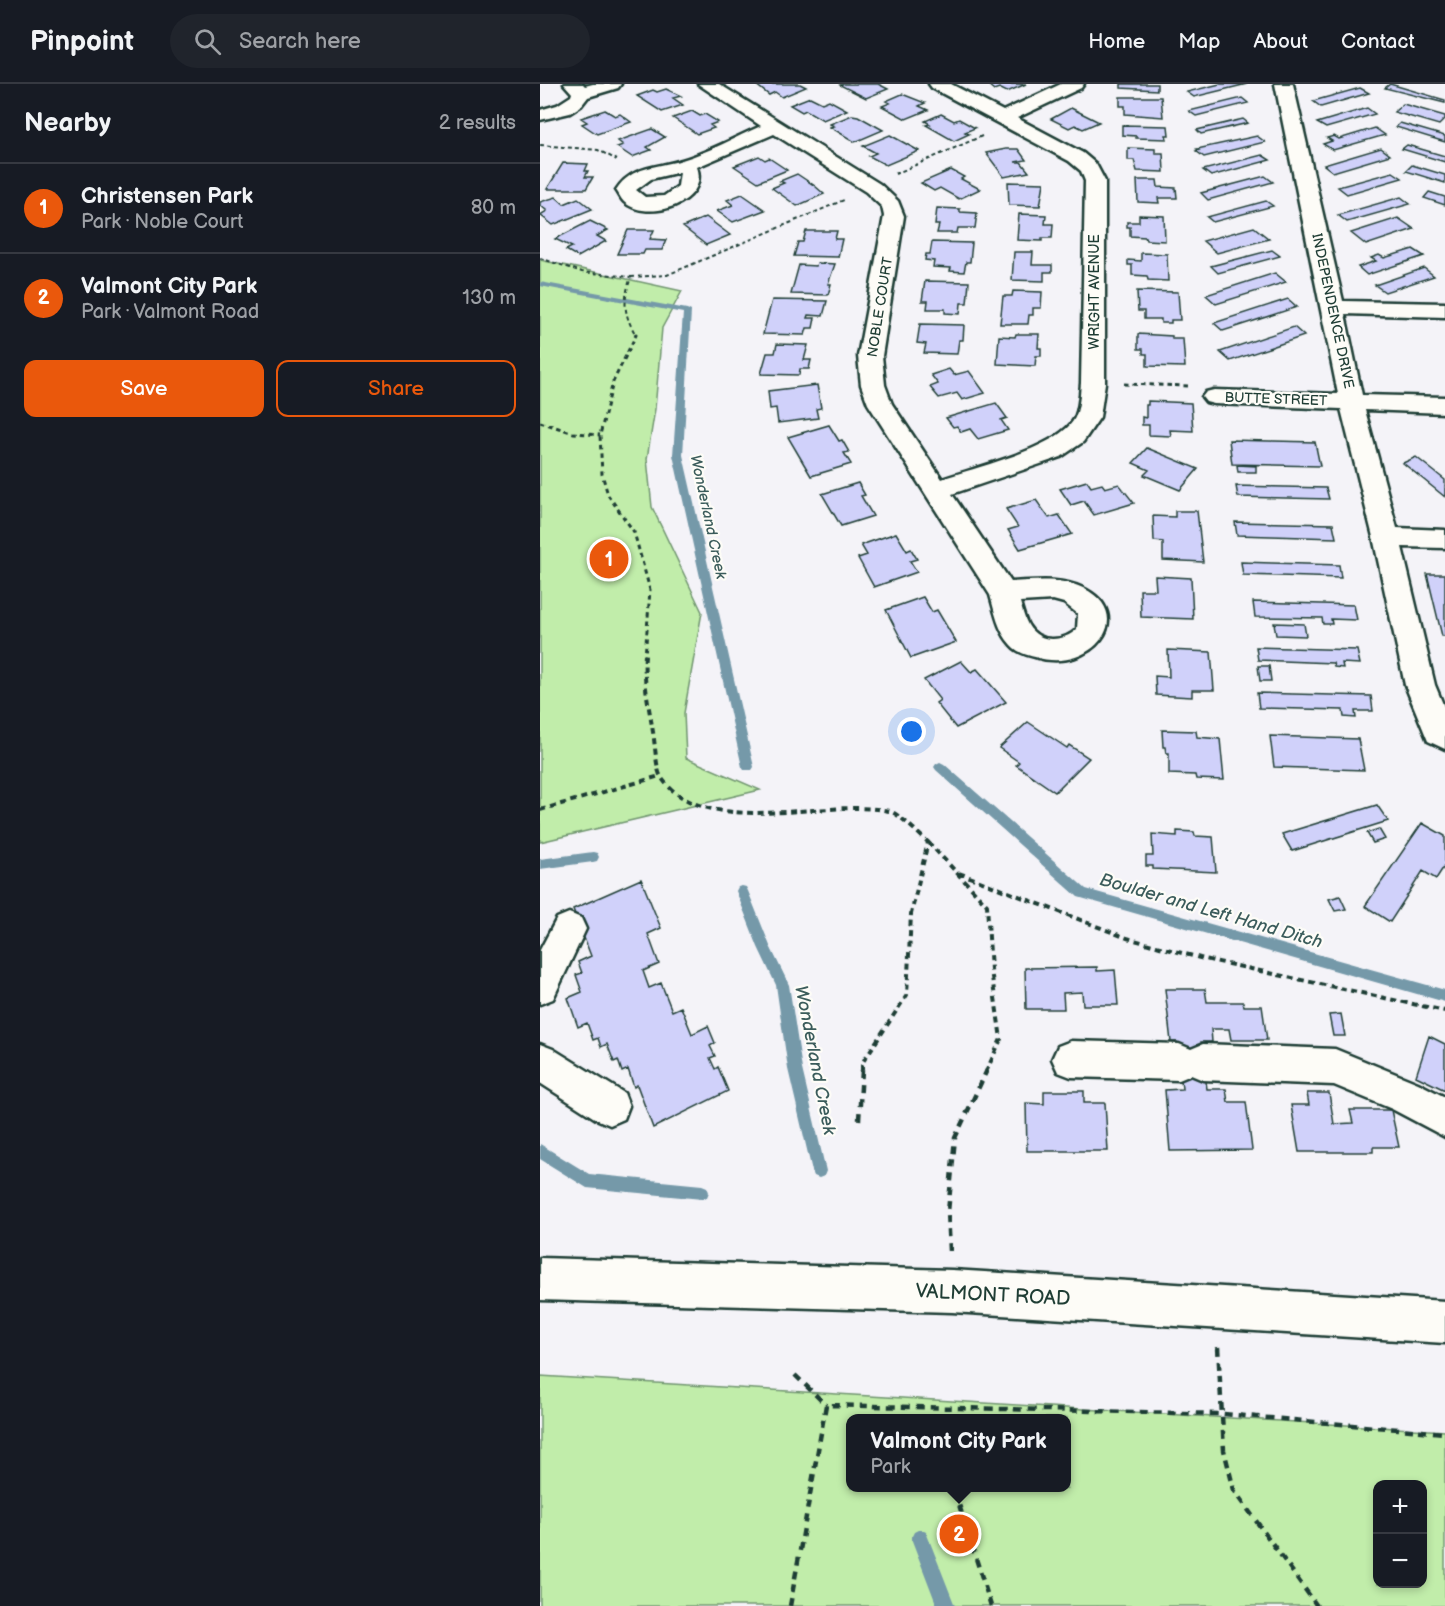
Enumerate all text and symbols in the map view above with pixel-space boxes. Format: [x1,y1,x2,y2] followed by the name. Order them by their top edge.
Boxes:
[170,14,590,68] search box
[30,25,134,58] text: Pinpoint
[191,25,224,58] icon: search
[239,28,361,55] text: Search here
[1088,29,1145,54] text: Home
[1178,29,1220,54] text: Map
[1253,29,1308,54] text: About
[1341,29,1415,54] text: Contact
[24,108,111,139] text: Nearby
[439,111,516,135] text: 2 results
[81,183,253,210] text: Christensen Park
[39,196,48,220] text: 1
[471,196,516,220] text: 80 m
[81,210,244,234] text: Park · Noble Court
[1308,232,1358,390] street label: INDEPENDENCE DRIVE
[1086,234,1103,350] street label: WRIGHT AVENUE
[864,255,896,358] street label: NOBLE COURT
[81,273,257,300] text: Valmont City Park
[38,286,49,310] text: 2
[462,286,516,310] text: 130 m
[81,300,259,324] text: Park · Valmont Road
[24,360,264,417] button: Save
[276,360,516,417] button: Share
[1224,389,1328,409] street label: BUTTE STREET
[686,453,731,581] water label: Wonderland Creek
[590,536,628,582] pin: 1
[897,717,926,746] your location
[1097,869,1325,953] water label: Boulder and Left Hand Ditch
[790,983,840,1138] water label: Wonderland Creek
[915,1279,1071,1311] street label: VALMONT ROAD
[846,1414,1071,1492] popup
[870,1428,1047,1455] text: Valmont City Park
[870,1455,910,1479] text: Park
[1373,1480,1427,1588] map controls
[1373,1480,1427,1534] button: +
[940,1512,978,1556] pin: 2
[1373,1534,1427,1588] button: −

